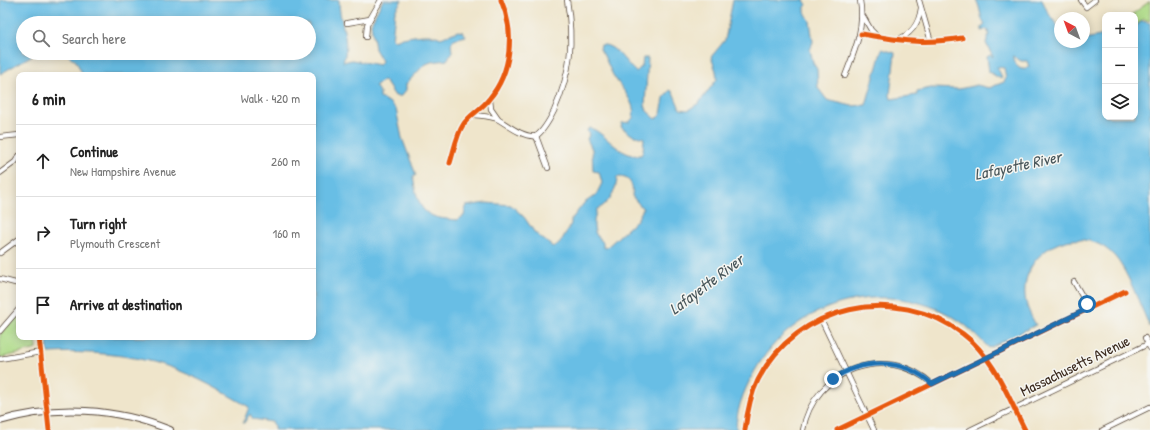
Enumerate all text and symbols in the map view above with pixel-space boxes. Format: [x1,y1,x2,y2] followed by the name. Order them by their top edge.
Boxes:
[1054,12,1090,48] north arrow
[1102,12,1138,120] map controls
[1102,12,1138,48] button: +
[16,16,316,60] search box
[30,27,52,49] icon: search
[62,28,126,49] text: Search here
[1102,48,1138,84] button: −
[1102,84,1138,120] button: layers
[32,87,66,110] text: 6 min
[241,89,300,107] text: Walk · 420 m
[70,141,118,162] text: Continue
[973,145,1065,185] water label: Lafayette River
[32,150,54,172] icon: ahead
[271,152,300,170] text: 260 m
[70,162,176,180] text: New Hampshire Avenue
[70,213,126,234] text: Turn right
[32,222,54,244] icon: right
[272,224,300,242] text: 160 m
[70,234,160,252] text: Plymouth Crescent
[664,248,749,319] water label: Lafayette River
[32,294,54,316] icon: arrive
[70,294,182,315] text: Arrive at destination
[1078,295,1096,313] route start
[1016,330,1133,401] street label: Massachusetts Avenue
[824,370,842,388] route end

